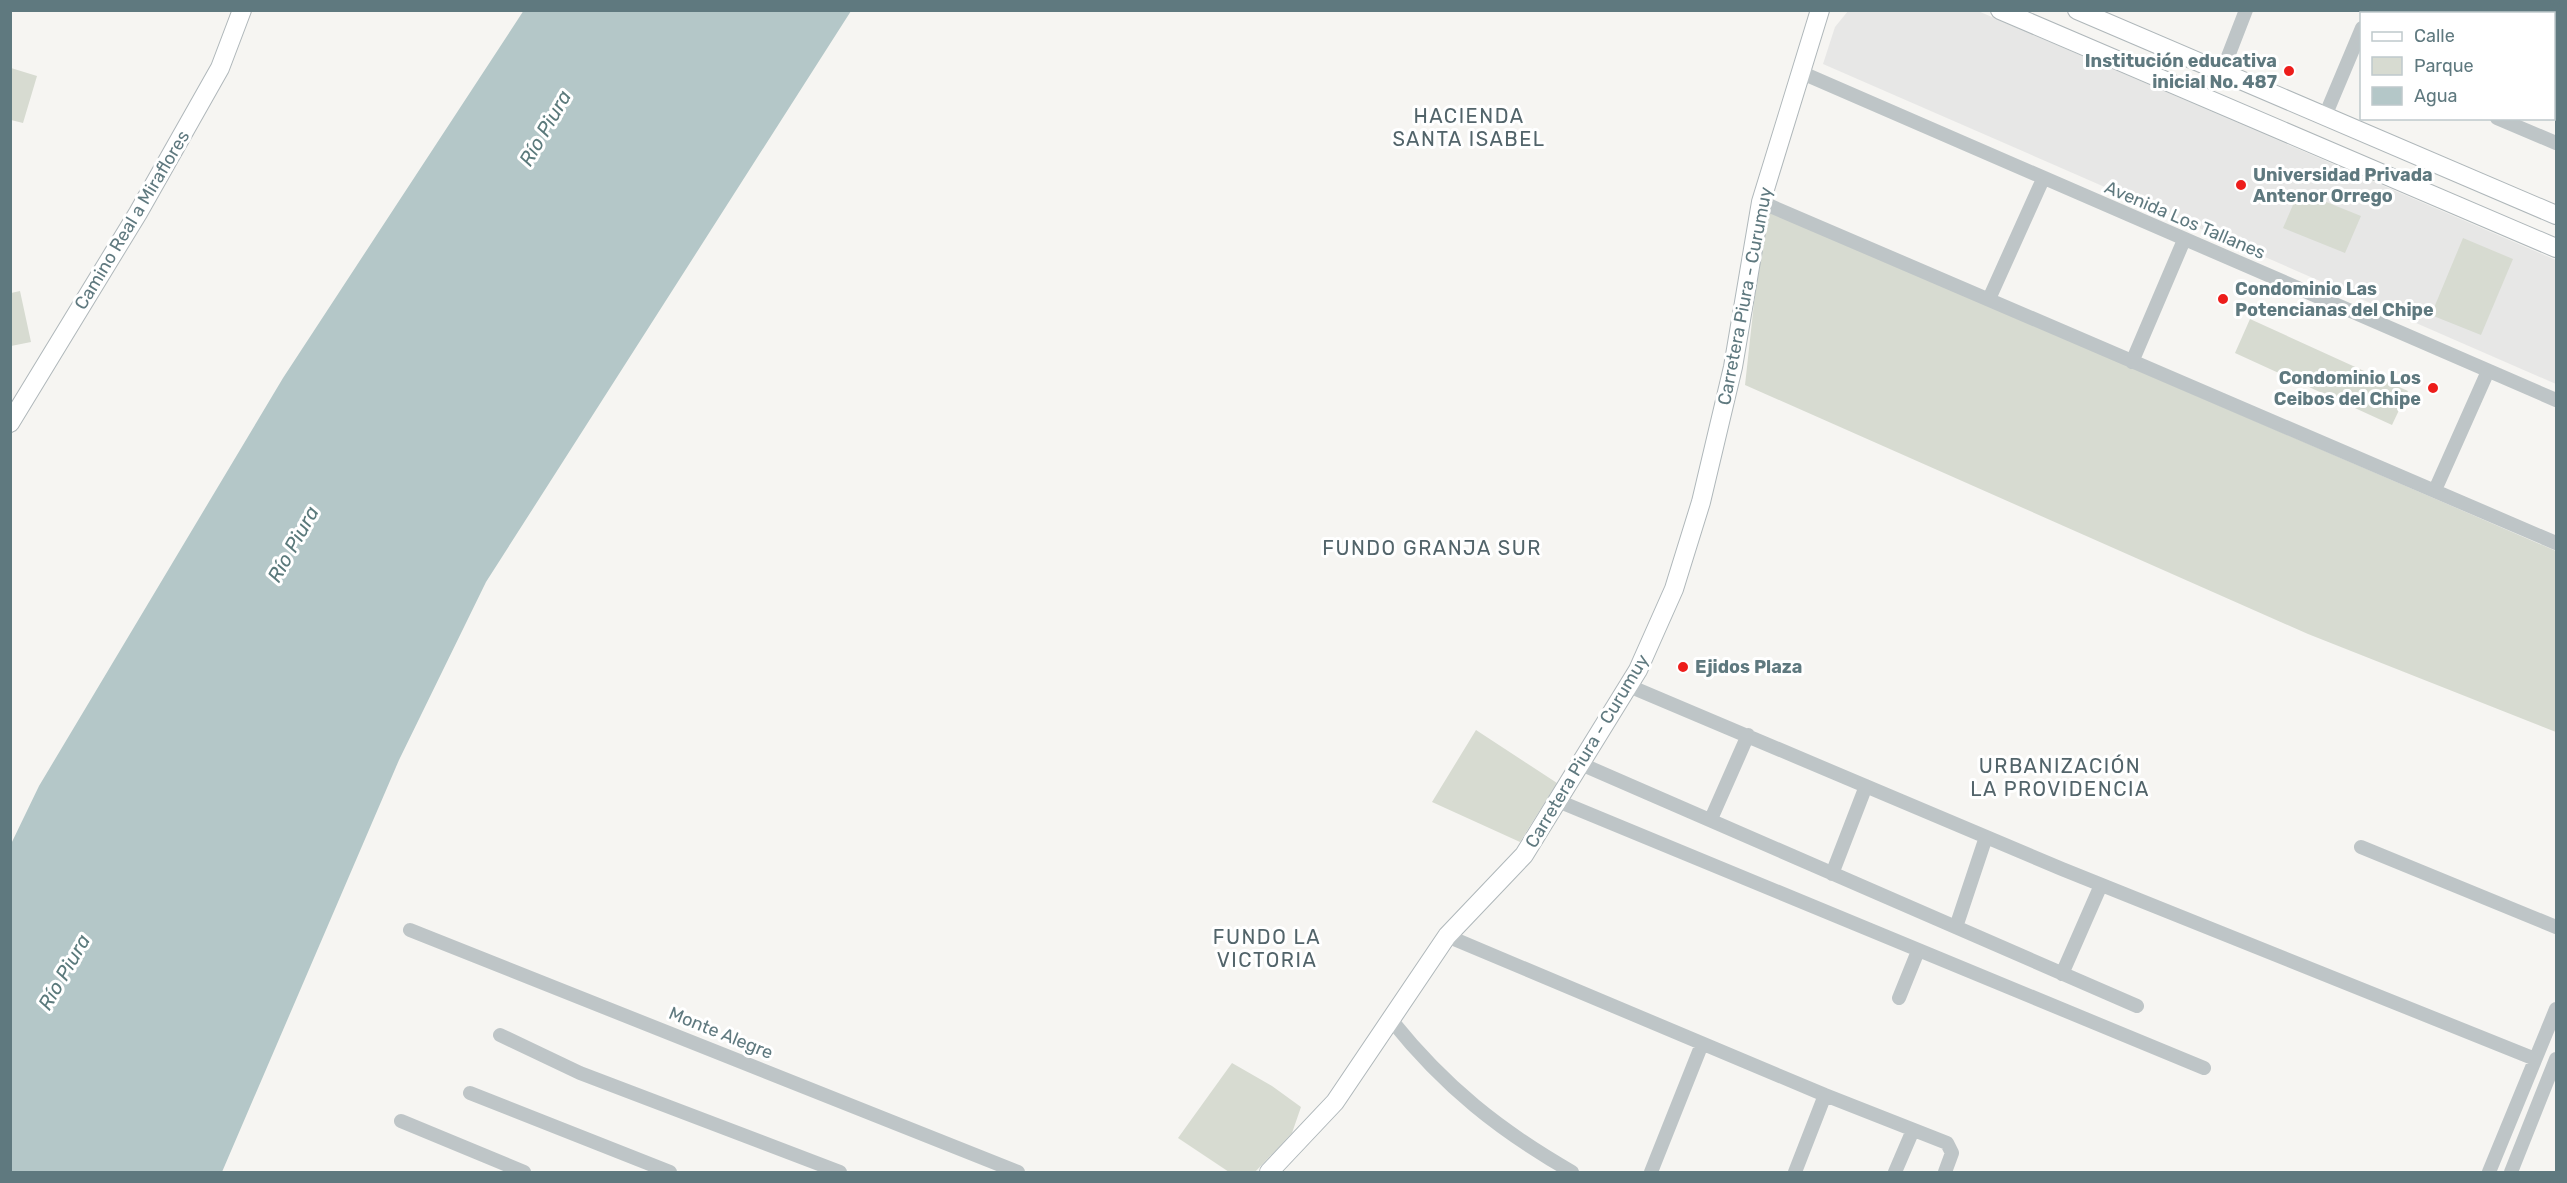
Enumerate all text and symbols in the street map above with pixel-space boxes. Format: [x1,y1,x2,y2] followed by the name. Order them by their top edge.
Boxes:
[2360,12,2555,120] legend
[2414,25,2455,47] text: Calle
[2085,50,2277,93] place label: Institución educativa inicial No. 487
[2414,55,2474,77] text: Parque
[2282,64,2296,78] marker: Institución educativa inicial No. 487
[2414,85,2457,107] text: Agua
[514,86,576,170] water label: Río Piura
[1392,104,1546,151] district label: HACIENDA SANTA ISABEL
[70,126,194,314] street label: Camino Real a Miraflores
[2253,164,2433,207] place label: Universidad Privada Antenor Orrego
[2101,176,2269,264] street label: Avenida Los Tallanes
[2234,178,2248,192] marker: Universidad Privada Antenor Orrego
[1713,185,1777,407] street label: Carretera Piura - Curumuy
[2235,278,2434,321] place label: Condominio Las Potencianas del Chipe
[2216,292,2230,306] marker: Condominio Las Potencianas del Chipe
[2274,367,2421,410] place label: Condominio Los Ceibos del Chipe
[2426,381,2440,395] marker: Condominio Los Ceibos del Chipe
[262,501,324,586] water label: Río Piura
[1322,536,1542,560] district label: FUNDO GRANJA SUR
[1520,650,1654,852] street label: Carretera Piura - Curumuy
[1695,656,1802,678] place label: Ejidos Plaza
[1676,660,1690,674] marker: Ejidos Plaza
[1970,754,2150,801] district label: URBANIZACIÓN LA PROVIDENCIA
[1213,925,1321,972] district label: FUNDO LA VICTORIA
[33,930,95,1014] water label: Río Piura
[666,1002,776,1064] street label: Monte Alegre

